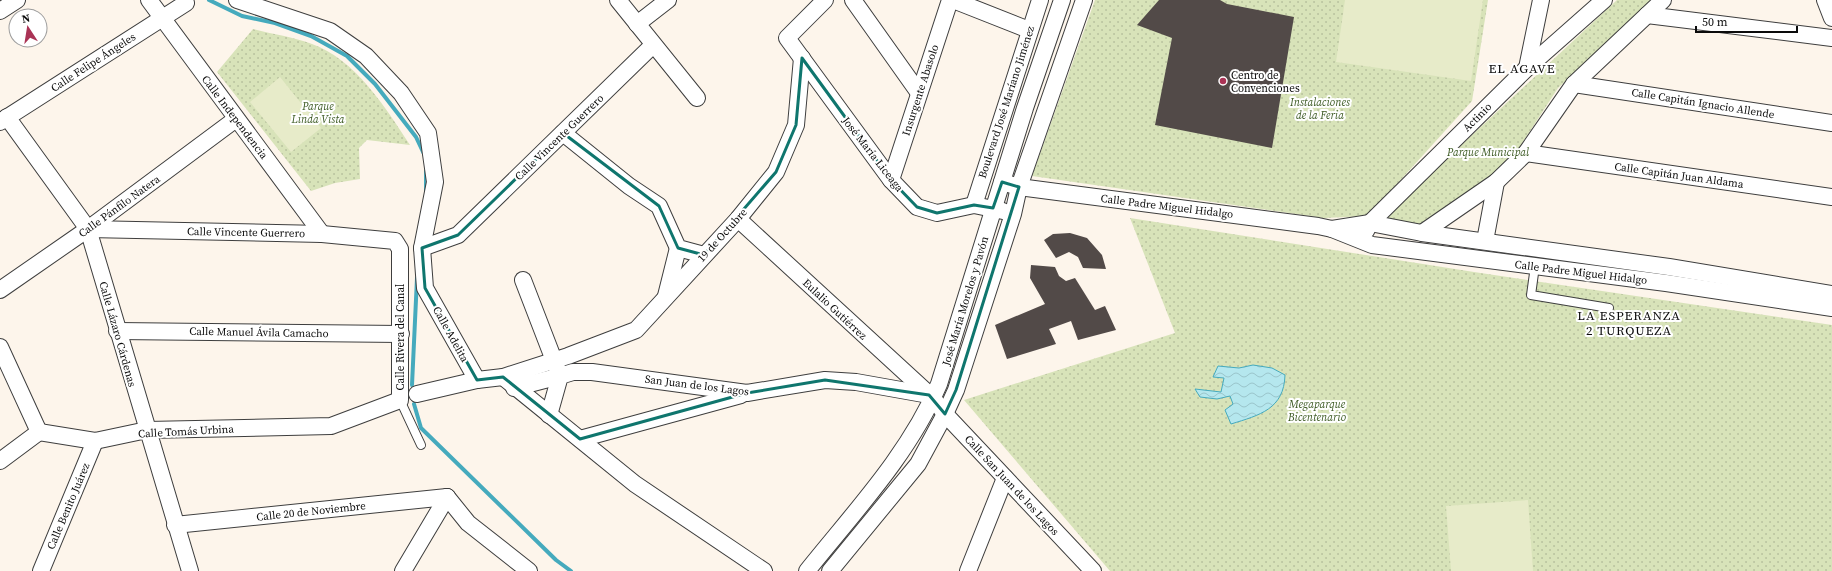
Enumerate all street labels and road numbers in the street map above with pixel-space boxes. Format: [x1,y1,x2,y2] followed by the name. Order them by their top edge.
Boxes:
[975,24,1038,180] street label: Boulevard José Maríano Jiménez
[48,29,139,96] street label: Calle Felipe Ángeles
[899,43,942,138] street label: Insurgente Abasolo
[198,72,271,163] street label: Calle Independencia
[1630,85,1776,122] street label: Calle Capitán Ignacio Allende
[512,91,607,184] street label: Calle Vincente Guerrero
[1460,100,1495,135] street label: Actinio
[838,113,907,195] street label: José María Liceaga
[1613,159,1745,192] street label: Calle Capitán Juan Aldama
[75,171,163,241] street label: Calle Pánfilo Natera
[1100,191,1234,222] street label: Calle Padre Miguel Hidalgo
[694,205,751,265] street label: 19 de Octubre
[187,224,305,241] street label: Calle Vincente Guerrero
[938,234,992,369] street label: José María Morelos y Pavón
[1514,257,1648,288] street label: Calle Padre Miguel Hidalgo
[799,276,870,343] street label: Eulalio Gutiérrez
[95,280,140,389] street label: Calle Lázaro Cárdenas
[393,284,408,390] street label: Calle Rivera del Canal
[429,304,472,365] street label: Calle Adelita
[189,324,329,341] street label: Calle Manuel Ávila Camacho
[644,372,750,399] street label: San Juan de los Lagos
[138,421,235,441] street label: Calle Tomás Urbina
[961,432,1062,539] street label: Calle San Juan de los Lagos
[43,461,94,552] street label: Calle Benito Juárez
[256,498,367,525] street label: Calle 20 de Noviembre

